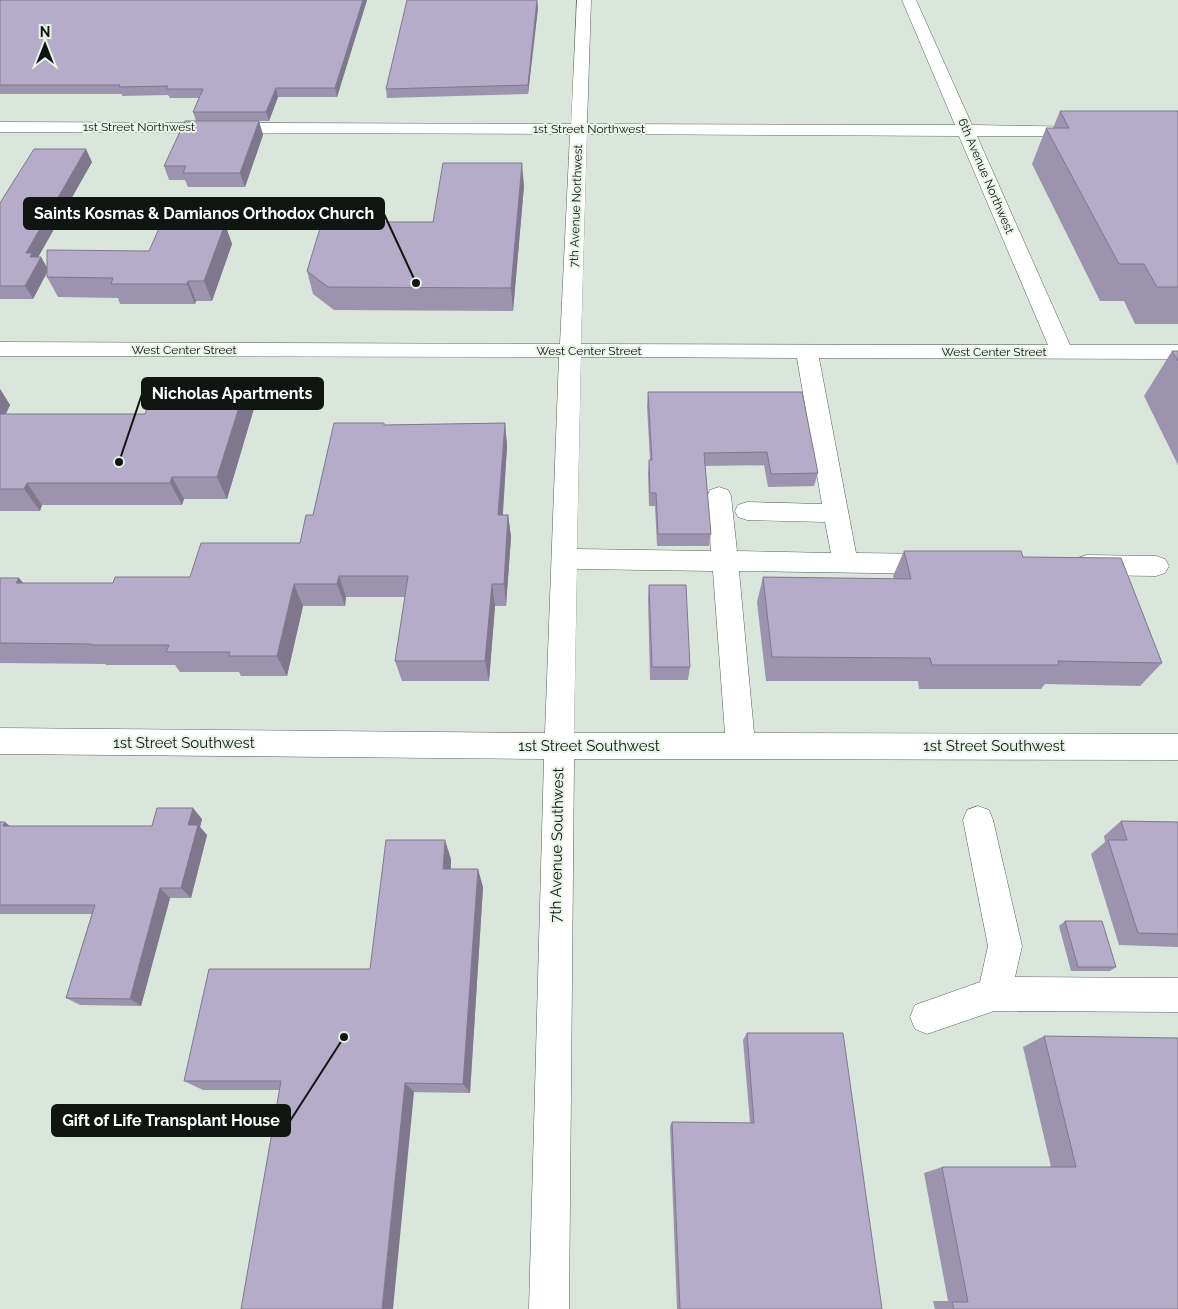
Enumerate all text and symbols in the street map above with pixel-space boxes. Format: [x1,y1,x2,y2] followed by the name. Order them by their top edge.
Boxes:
[20,20,70,70] north arrow
[40,24,50,40] text: N
[955,116,1017,236] street label: 6th Avenue Northwest
[83,120,195,134] street label: 1st Street Northwest
[533,122,645,136] street label: 1st Street Northwest
[567,144,585,268] street label: 7th Avenue Northwest
[24,198,384,229] callout: Saints Kosmas & Damianos Orthodox Church
[34,204,374,223] text: Saints Kosmas & Damianos Orthodox Church
[131,343,237,357] street label: West Center Street
[536,344,642,358] street label: West Center Street
[941,345,1047,359] street label: West Center Street
[142,378,323,409] callout: Nicholas Apartments
[152,384,312,403] text: Nicholas Apartments
[113,734,255,752] street label: 1st Street Southwest
[518,737,660,755] street label: 1st Street Southwest
[923,737,1065,755] street label: 1st Street Southwest
[547,767,567,923] street label: 7th Avenue Southwest
[52,1105,290,1136] callout: Gift of Life Transplant House
[62,1111,280,1130] text: Gift of Life Transplant House

